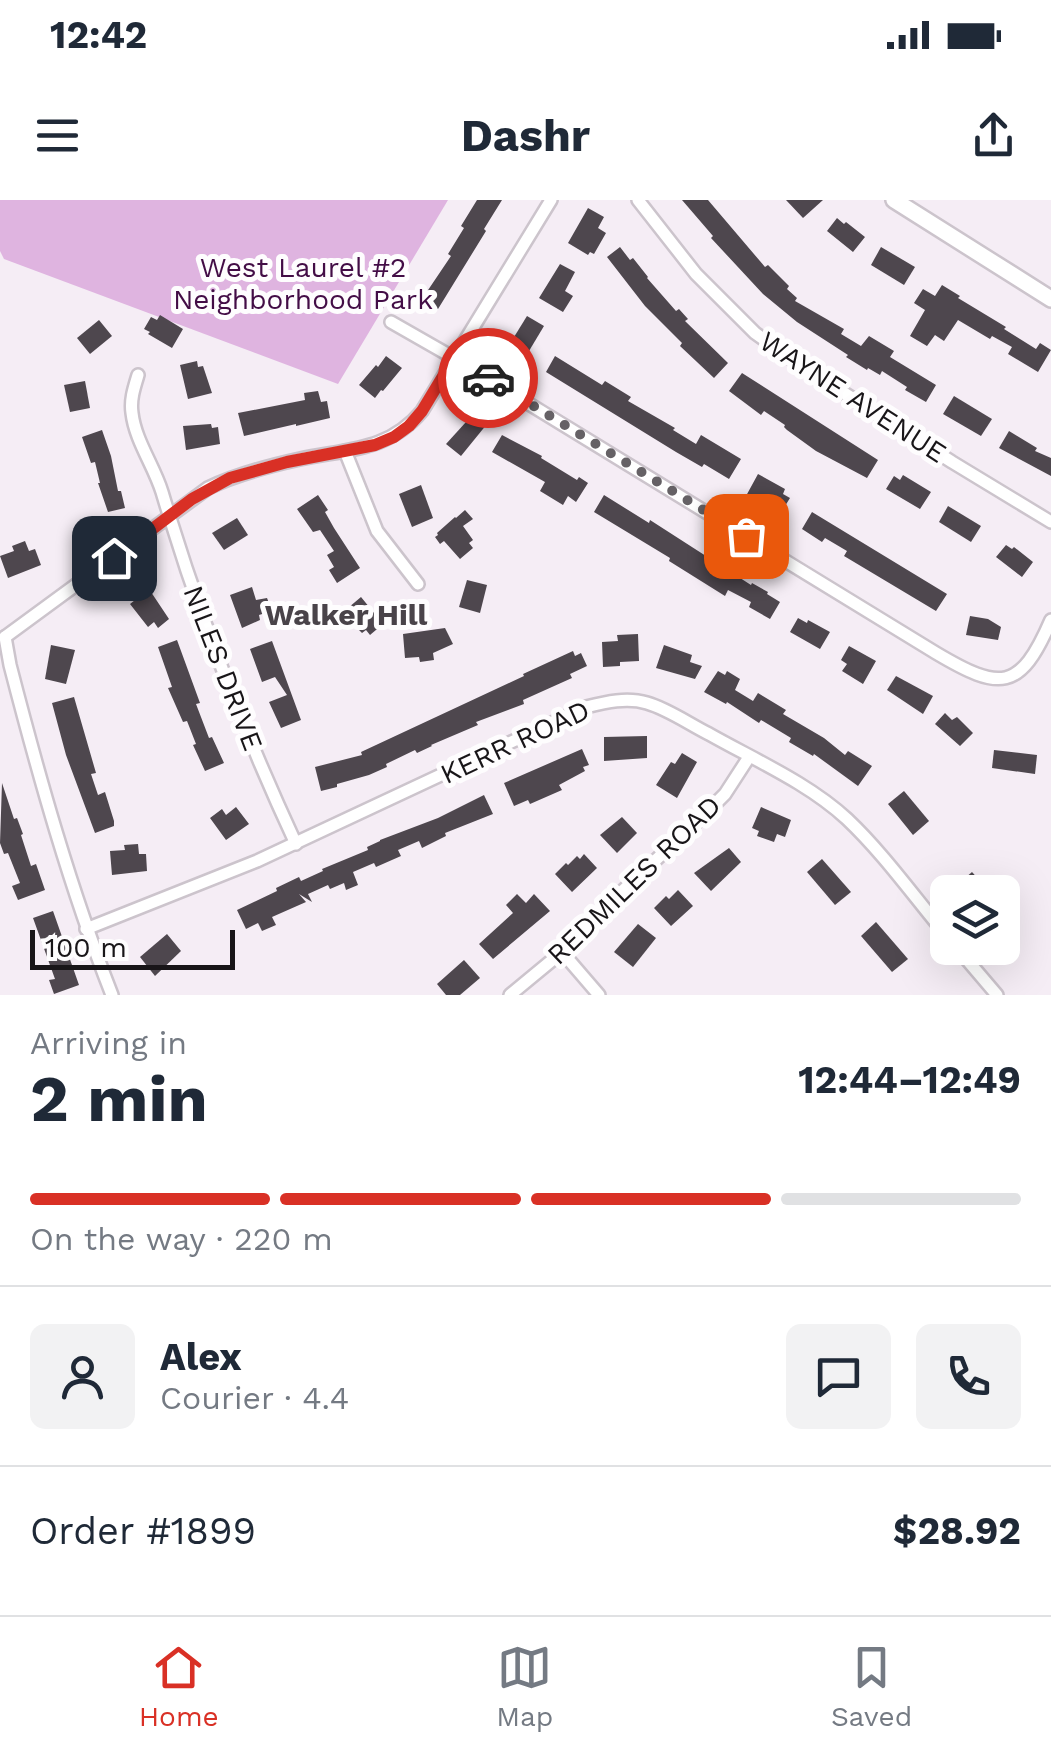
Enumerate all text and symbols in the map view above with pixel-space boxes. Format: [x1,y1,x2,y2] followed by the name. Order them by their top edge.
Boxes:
[50,13,147,57] text: 12:42
[30,108,85,163] icon: menu
[966,108,1021,163] icon: share
[461,109,590,162] text: Dashr
[173,251,433,316] park label: West Laurel #2 Neighborhood Park
[754,324,952,470] street label: WAYNE AVENUE
[438,328,538,428] courier
[461,351,516,406] icon: car
[704,494,789,579] pin
[719,509,774,564] icon: bag
[72,516,157,601] pin
[87,531,142,586] icon: home
[176,581,270,755] street label: NILES DRIVE
[265,597,428,632] district label: Walker Hill
[435,693,595,791] street label: KERR ROAD
[540,789,728,971] street label: REDMILES ROAD
[930,875,1020,965] map controls
[930,875,1020,965] button: layers
[30,925,235,970] scale bar
[45,931,127,964] text: 100 m
[30,1024,187,1062] text: Arriving in
[798,1058,1021,1102] text: 12:44–12:49
[30,1061,208,1137] text: 2 min
[30,1220,333,1258] text: On the way · 220 m
[30,1324,135,1429] button: person
[786,1324,891,1429] button: chat
[916,1324,1021,1429] button: phone
[160,1335,242,1379] text: Alex
[160,1379,349,1417] text: Courier · 4.4
[30,1509,256,1553] text: Order #1899
[893,1509,1021,1553] text: $28.92
[139,1640,219,1733] tab: Home
[496,1640,553,1733] tab: Map
[831,1640,912,1733] tab: Saved

